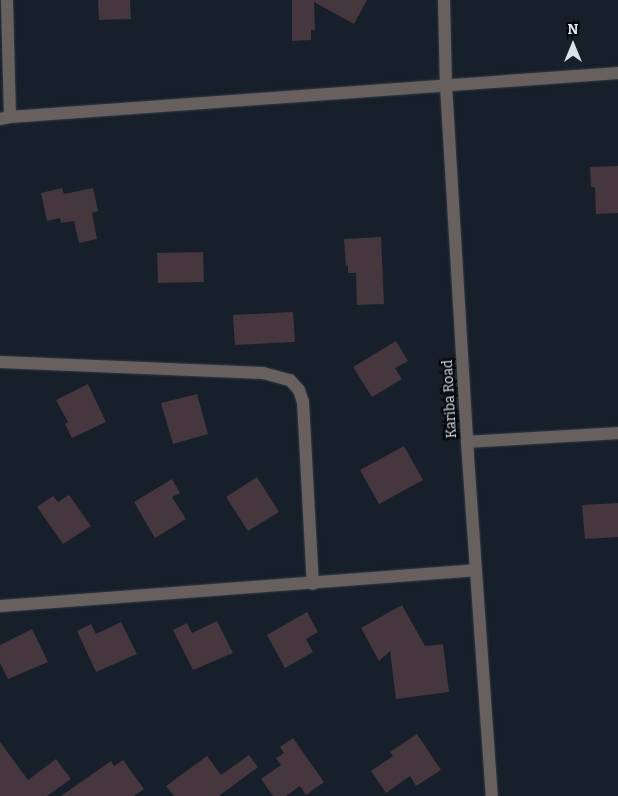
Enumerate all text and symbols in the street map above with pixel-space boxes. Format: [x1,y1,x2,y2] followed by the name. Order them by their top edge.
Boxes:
[548,20,598,70] north arrow
[568,21,578,38] text: N
[440,359,460,439] street label: Kariba Road

